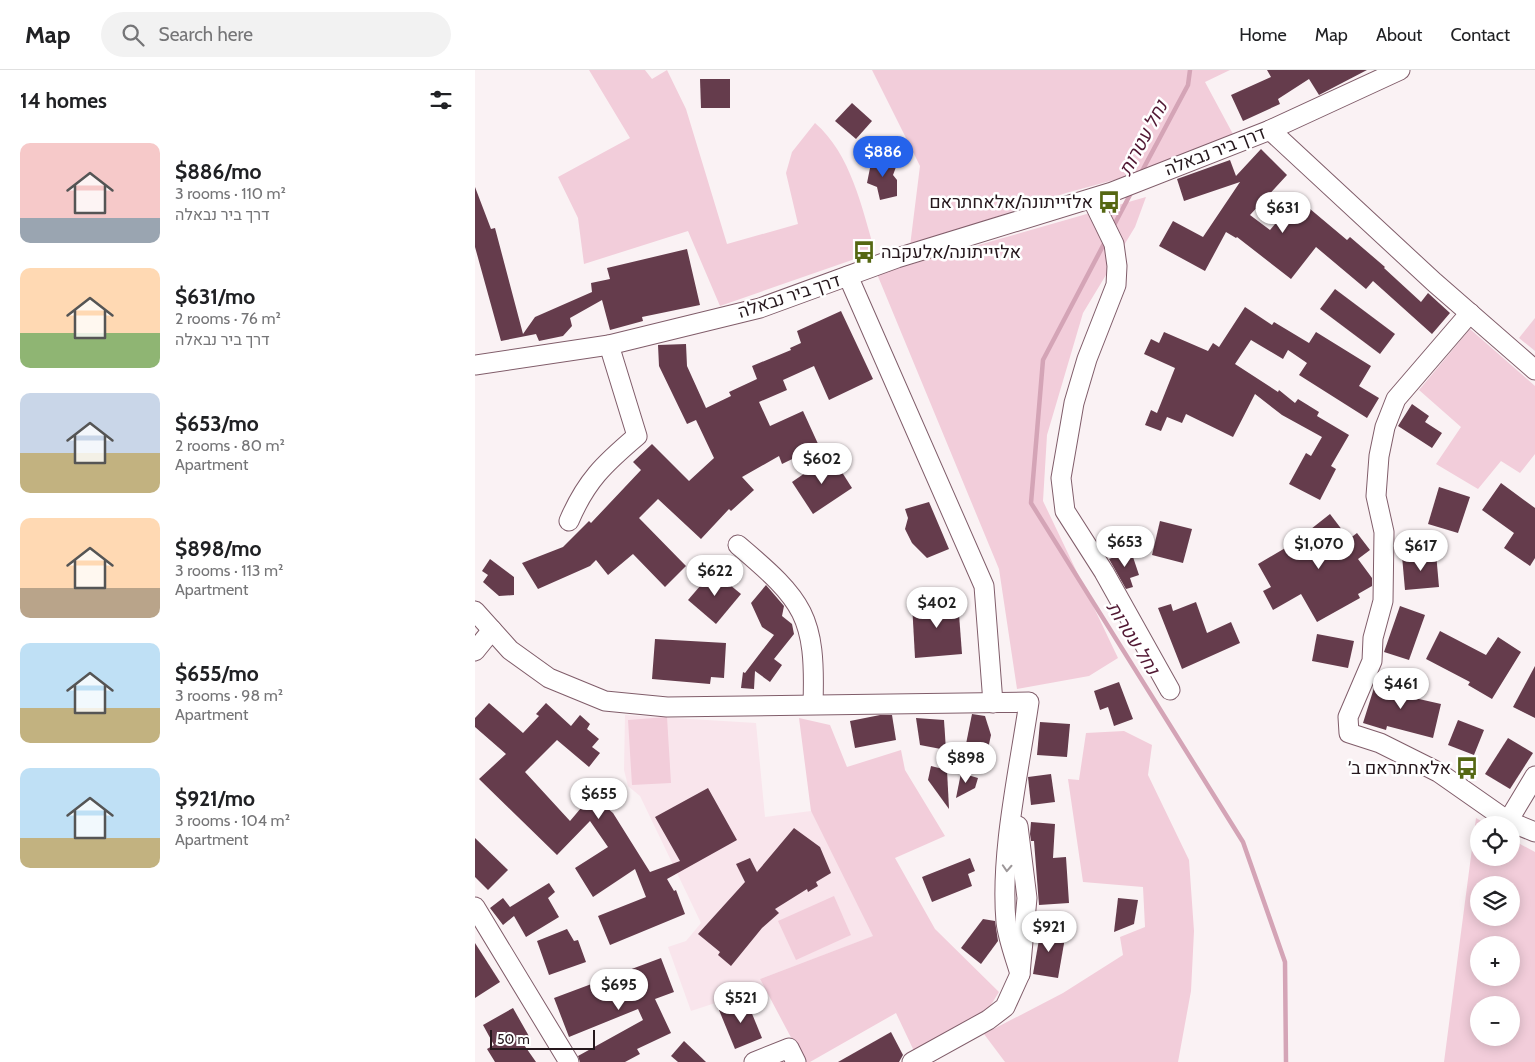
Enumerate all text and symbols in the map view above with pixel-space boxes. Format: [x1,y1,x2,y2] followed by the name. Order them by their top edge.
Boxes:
[101,12,451,57] search box
[25,20,71,49] text: Map
[119,21,147,49] icon: search
[159,23,253,46] text: Search here
[1239,24,1287,46] text: Home
[1315,24,1348,46] text: Map
[1376,24,1422,46] text: About
[1450,24,1510,46] text: Contact
[427,86,455,114] icon: filters
[20,88,107,113] text: 14 homes
[1114,96,1173,179] water label: נחל עטרות
[1161,122,1269,180] street label: דרך ביר נבאלה
[853,136,913,178] pin: $886
[864,142,902,161] text: $886
[175,159,262,184] text: $886/mo
[60,163,120,223] icon: home
[175,184,286,203] text: 3 rooms · 110 m²
[1096,189,1122,215] bus stop icon: אלזייתונה/אלאחתראם
[929,191,1093,213] place label: אלזייתונה/אלאחתראם
[1253,191,1313,234] pin: $631
[1267,198,1299,217] text: $631
[175,205,270,224] text: דרך ביר נבאלה
[851,239,877,265] bus stop icon: אלזייתונה/אלעקבה
[881,241,1021,263] place label: אלזייתונה/אלעקבה
[735,269,843,323] street label: דרך ביר נבאלה
[175,284,255,309] text: $631/mo
[60,288,120,348] icon: home
[175,309,281,328] text: 2 rooms · 76 m²
[175,330,270,349] text: דרך ביר נבאלה
[175,411,259,436] text: $653/mo
[60,413,120,473] icon: home
[175,436,285,455] text: 2 rooms · 80 m²
[792,442,852,485] pin: $602
[803,449,841,468] text: $602
[175,455,248,474] text: Apartment
[1095,526,1155,568] pin: $653
[1278,528,1360,570] pin: $1,070
[1391,530,1451,572] pin: $617
[1107,532,1143,551] text: $653
[1294,534,1344,553] text: $1,070
[175,536,262,561] text: $898/mo
[1405,536,1437,555] text: $617
[60,538,120,598] icon: home
[685,554,745,597] pin: $622
[175,561,283,580] text: 3 rooms · 113 m²
[697,561,733,580] text: $622
[175,580,248,599] text: Apartment
[907,586,967,629] pin: $402
[918,593,956,612] text: $402
[1102,597,1165,680] water label: נחל עטרות
[175,661,259,686] text: $655/mo
[60,663,120,723] icon: home
[1371,668,1431,710] pin: $461
[1384,674,1418,693] text: $461
[175,686,283,705] text: 3 rooms · 98 m²
[175,705,248,724] text: Apartment
[936,742,996,784] pin: $898
[947,748,985,767] text: $898
[1454,755,1480,781] bus stop icon: אלאחתראם ב׳
[1348,757,1451,779] place label: אלאחתראם ב׳
[569,778,629,820] pin: $655
[581,784,617,803] text: $655
[175,786,255,811] text: $921/mo
[60,788,120,848] icon: home
[175,811,290,830] text: 3 rooms · 104 m²
[1470,816,1520,1046] map controls
[1470,816,1520,866] button: locate
[175,830,248,849] text: Apartment
[1002,864,1013,872] one-way arrow
[1470,876,1520,926] button: layers
[1019,910,1079,953] pin: $921
[1033,917,1065,936] text: $921
[1470,936,1520,986] button: +
[589,968,649,1011] pin: $695
[601,975,637,994] text: $695
[711,982,771,1024] pin: $521
[725,988,757,1007] text: $521
[1470,996,1520,1046] button: −
[490,1027,595,1050] scale bar
[497,1030,530,1048] text: 50 m

